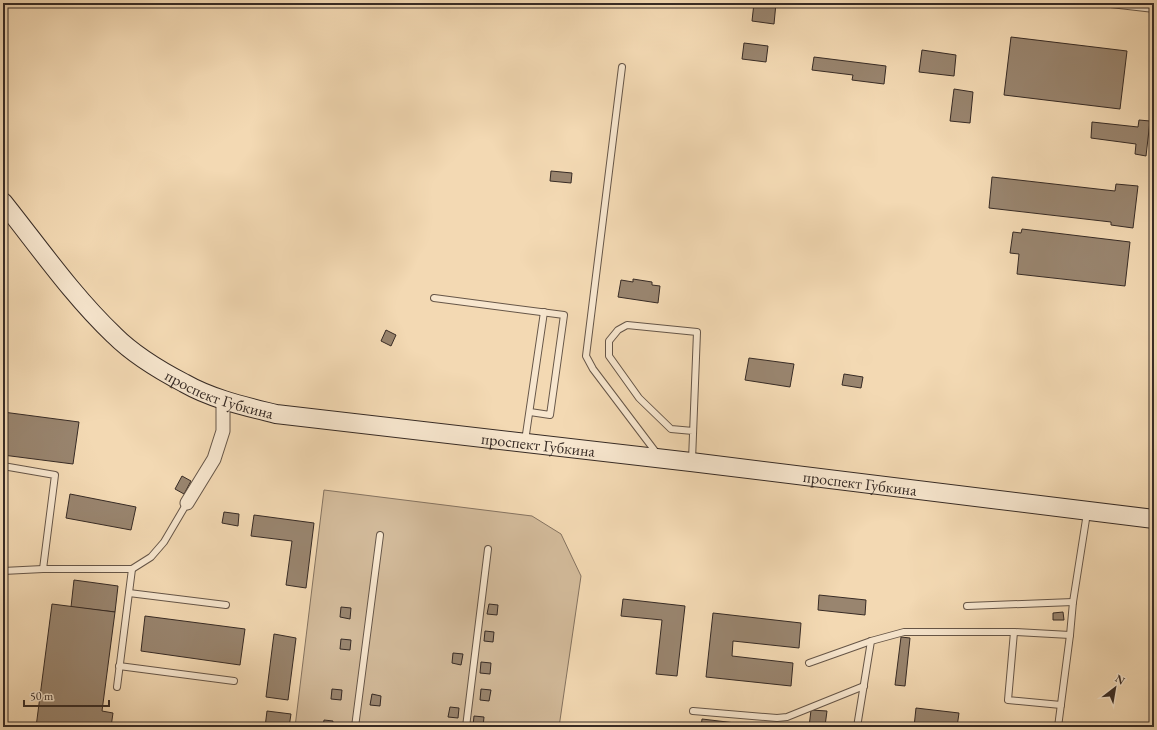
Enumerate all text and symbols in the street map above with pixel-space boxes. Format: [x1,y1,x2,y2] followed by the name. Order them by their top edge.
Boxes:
[162,364,276,424] street label: проспект Губкина
[480,427,597,461] street label: проспект Губкина
[802,465,919,500] street label: проспект Губкина
[1095,668,1135,708] north arrow
[1113,671,1128,688] text: N
[24,682,109,708] scale bar
[30,688,54,704] text: 50 m

